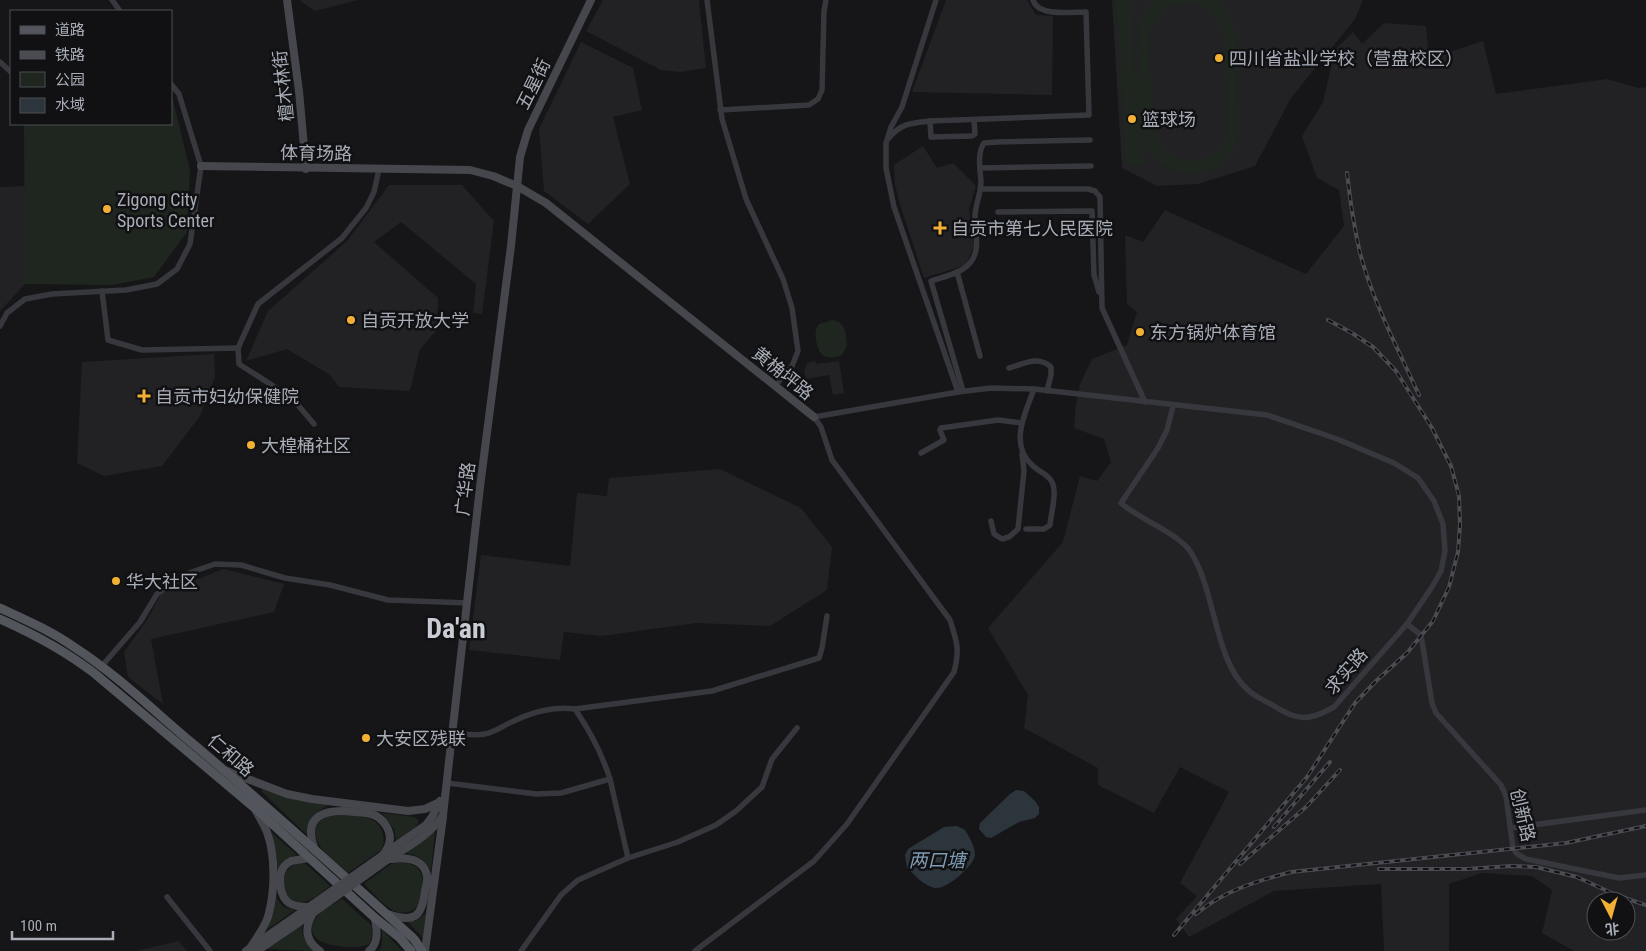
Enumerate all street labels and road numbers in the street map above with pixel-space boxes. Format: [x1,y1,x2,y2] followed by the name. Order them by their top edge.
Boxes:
[269,49,297,123] street label: 檀木林街
[512,55,554,113] street label: 五星街
[280,142,352,164] street label: 体育场路
[748,342,818,404] street label: 黄桷坪路
[451,461,479,517] street label: 广华路
[1320,644,1372,698] street label: 求实路
[204,729,258,781] street label: 仁和路
[1507,786,1539,844] street label: 创新路

